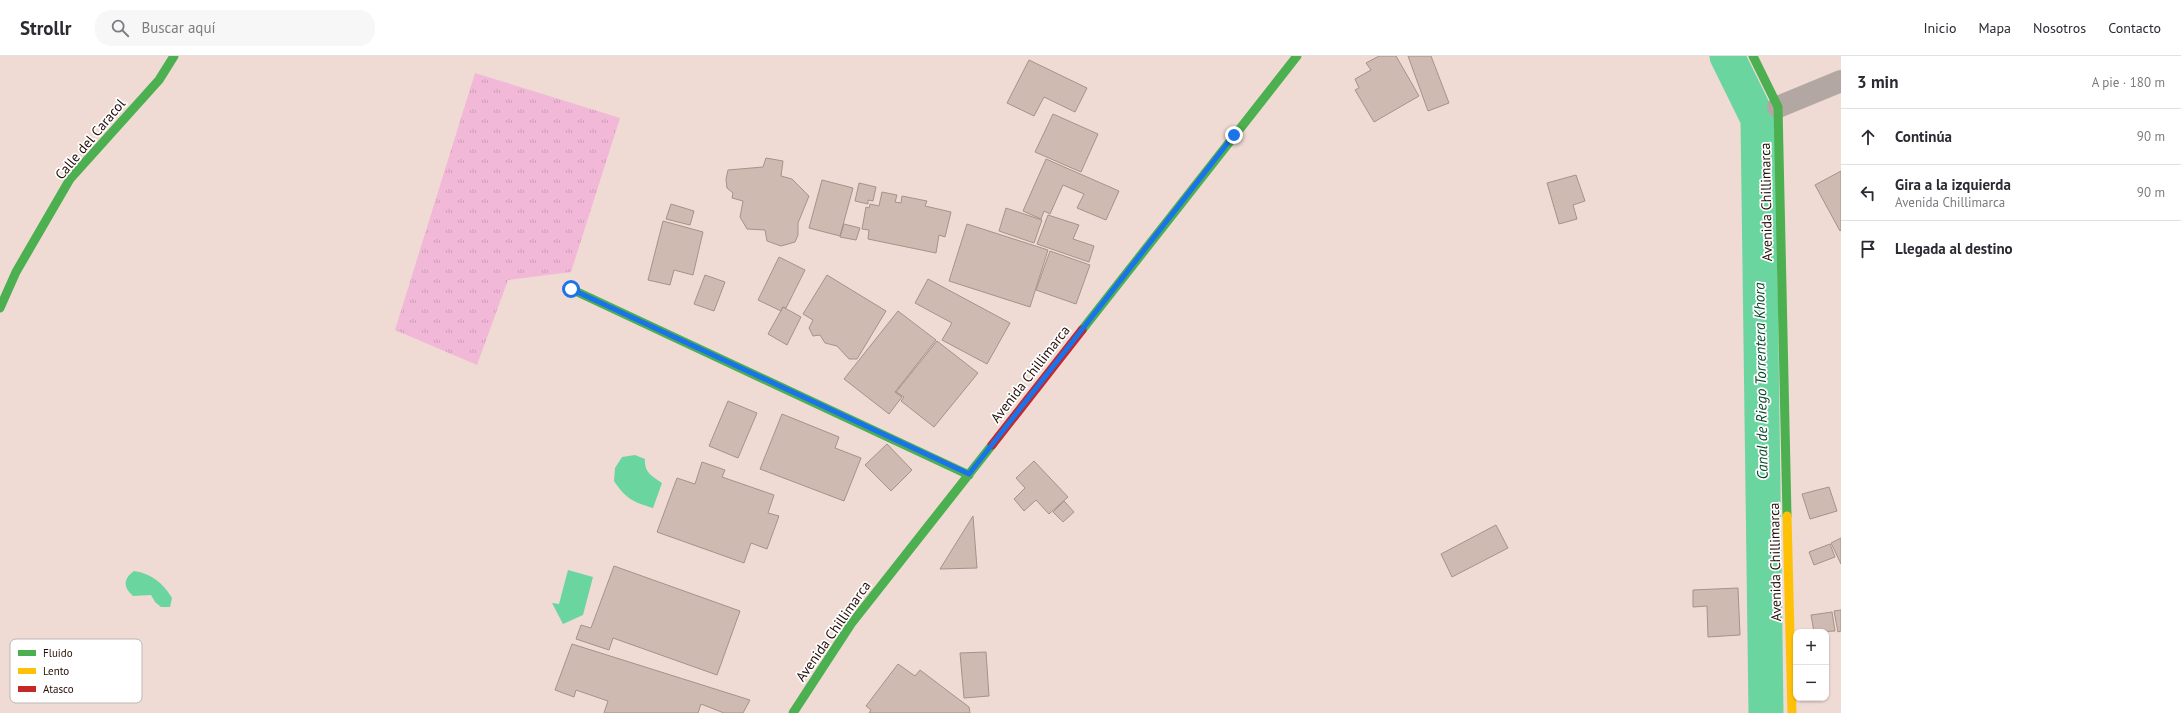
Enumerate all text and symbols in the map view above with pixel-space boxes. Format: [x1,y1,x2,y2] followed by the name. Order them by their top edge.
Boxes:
[95,10,375,46] search box
[20,16,71,40] text: Strollr
[109,17,131,39] icon: search
[141,18,216,37] text: Buscar aquí
[1923,19,1956,37] text: Inicio
[1978,19,2011,37] text: Mapa
[2033,19,2086,37] text: Nosotros
[2108,19,2161,37] text: Contacto
[1857,71,1898,93] text: 3 min
[2092,74,2165,91] text: A pie · 180 m
[51,95,129,183] street label: Calle del Caracol
[1225,126,1243,144] route end
[1857,126,1879,148] icon: ahead
[1895,127,1952,146] text: Continúa
[2137,128,2165,145] text: 90 m
[1756,142,1776,261] street label: Avenida Chillimarca
[1895,175,2011,194] text: Gira a la izquierda
[1857,182,1879,204] icon: left
[2137,184,2165,201] text: 90 m
[1895,194,2005,211] text: Avenida Chillimarca
[1857,238,1879,260] icon: arrive
[1895,239,2013,258] text: Llegada al destino
[562,280,580,298] route start
[1749,282,1772,480] water label: Canal de Riego Torrentera Khora
[986,322,1074,426] street label: Avenida Chillimarca
[1765,502,1785,621] street label: Avenida Chillimarca
[792,577,874,685] street label: Avenida Chillimarca
[1793,629,1829,701] map controls
[1793,629,1829,665] button: +
[10,639,142,703] legend
[43,646,73,660] text: Fluido
[43,664,69,678] text: Lento
[1793,665,1829,701] button: −
[43,682,74,696] text: Atasco

